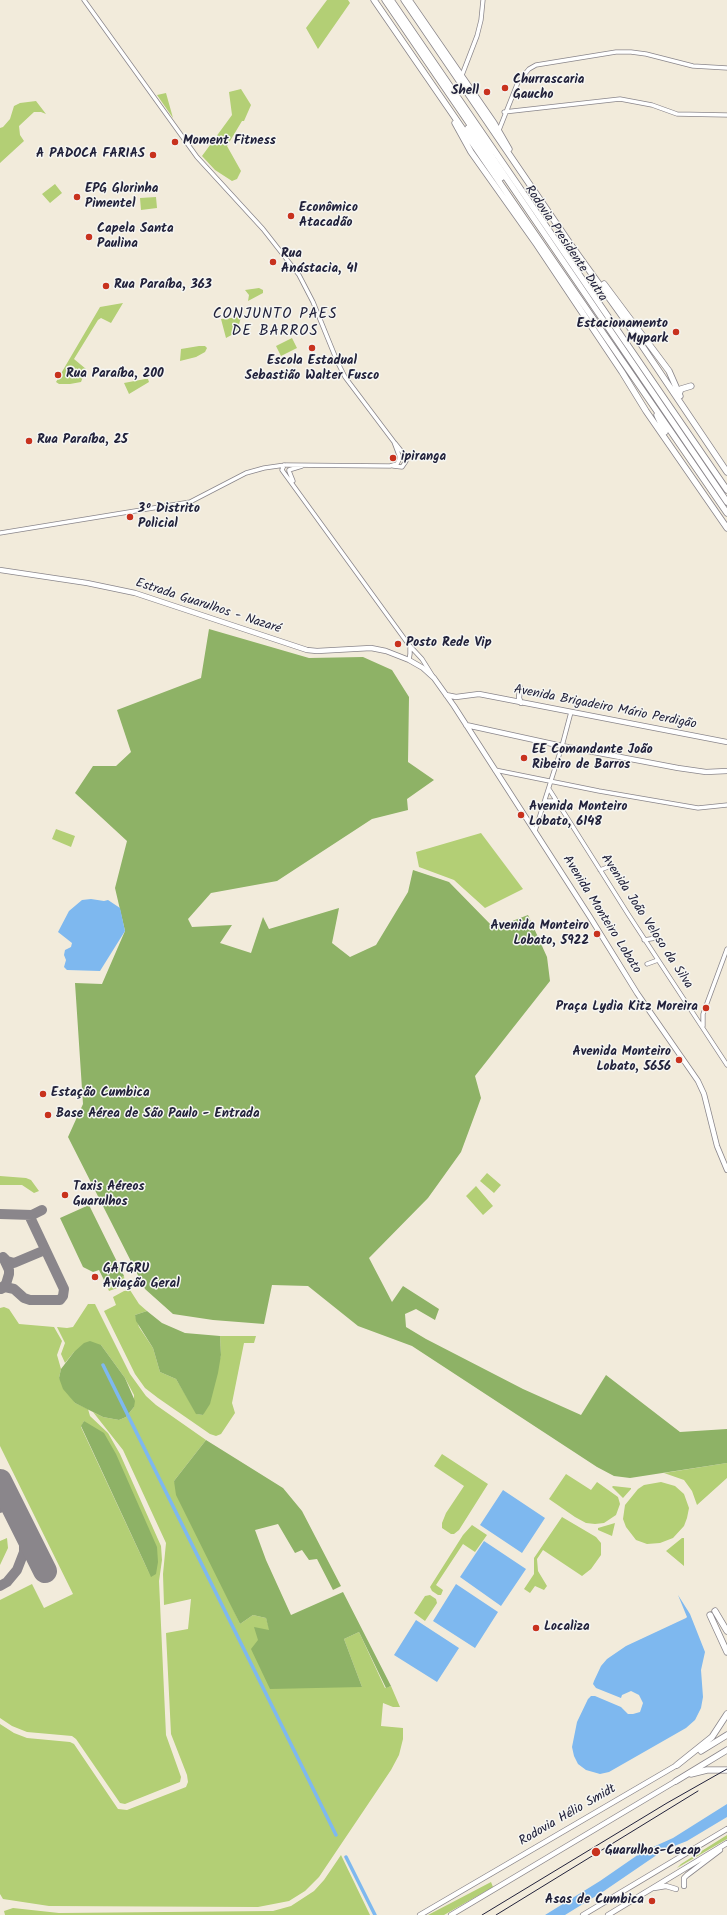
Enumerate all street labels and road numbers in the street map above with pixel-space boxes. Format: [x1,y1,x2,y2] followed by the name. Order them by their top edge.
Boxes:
[520,183,610,305] street label: Rodovia Presidente Dutra
[133,576,283,638] street label: Estrada Guarulhos - Nazaré
[512,683,698,733] street label: Avenida Brigadeiro Mário Perdigão
[597,852,695,992] street label: Avenida João Veloso da Silva
[558,853,644,977] street label: Avenida Monteiro Lobato
[517,1782,619,1850] street label: Rodovia Hélio Smidt

